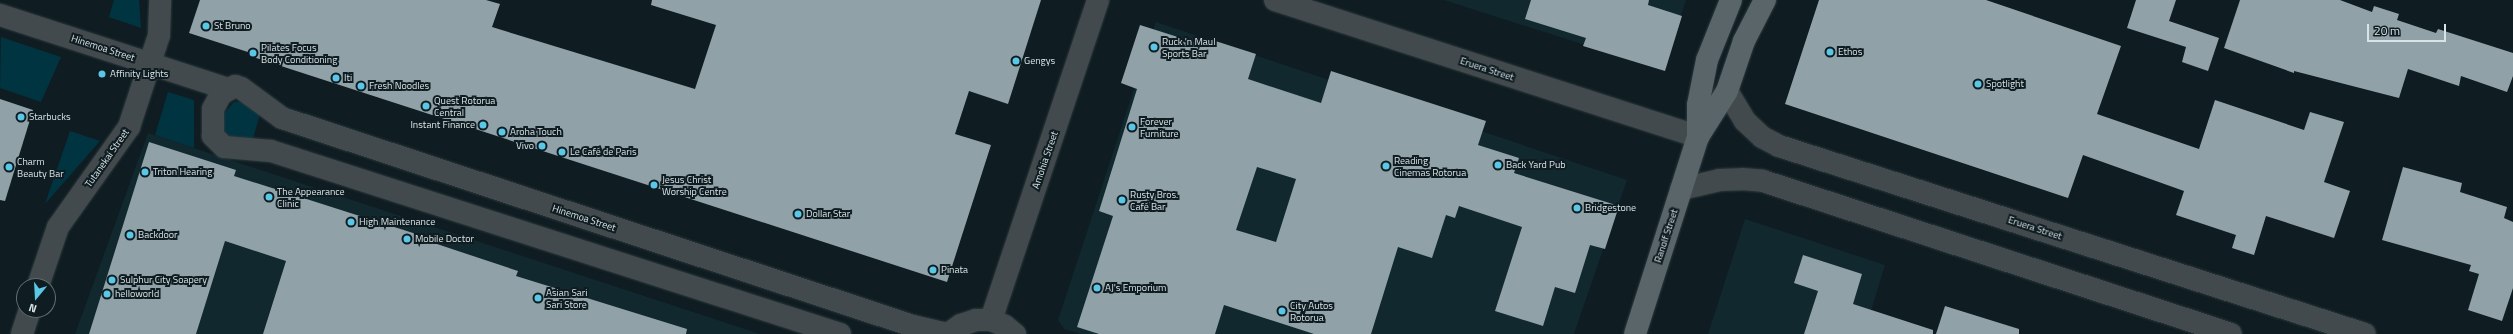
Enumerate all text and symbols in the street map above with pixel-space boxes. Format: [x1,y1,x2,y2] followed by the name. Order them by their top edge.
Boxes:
[2369,16,2448,42] scale bar
[214,20,251,32] place label: St Bruno
[201,21,211,31] marker: St Bruno
[2374,21,2400,40] text: 20 m
[70,32,136,64] street label: Hinemoa Street
[1162,35,1215,58] place label: Ruck 'n Maul Sports Bar
[261,41,337,64] place label: Pilates Focus Body Conditioning
[1149,42,1159,52] marker: Ruck 'n Maul Sports Bar
[1838,46,1862,58] place label: Ethos
[1825,47,1835,57] marker: Ethos
[248,48,258,58] marker: Pilates Focus Body Conditioning
[1024,55,1055,67] place label: Gengys
[1459,55,1515,83] street label: Eruera Street
[1011,56,1021,66] marker: Gengys
[110,68,168,80] place label: Affinity Lights
[97,69,107,79] marker: Affinity Lights
[344,72,352,84] place label: Iti
[331,73,341,83] marker: Iti
[1986,78,2024,90] place label: Spotlight
[1973,79,1983,89] marker: Spotlight
[369,80,429,92] place label: Fresh Noodles
[356,81,366,91] marker: Fresh Noodles
[434,94,495,118] place label: Quest Rotorua Central
[421,101,431,111] marker: Quest Rotorua Central
[29,111,71,123] place label: Starbucks
[16,112,26,122] marker: Starbucks
[1140,115,1179,138] place label: Forever Furniture
[410,119,475,131] place label: Instant Finance
[478,120,488,130] marker: Instant Finance
[1127,122,1137,132] marker: Forever Furniture
[82,126,132,190] street label: Tutanekai Street
[510,126,562,138] place label: Aroha Touch
[497,127,507,137] marker: Aroha Touch
[1030,130,1060,190] street label: Amohia Street
[516,140,534,152] place label: Vivo
[537,141,547,151] marker: Vivo
[570,146,637,158] place label: Le Café de Paris
[557,147,567,157] marker: Le Café de Paris
[1394,154,1466,178] place label: Reading Cinemas Rotorua
[17,155,64,178] place label: Charm Beauty Bar
[1506,159,1566,171] place label: Back Yard Pub
[1493,160,1503,170] marker: Back Yard Pub
[1381,161,1391,171] marker: Reading Cinemas Rotorua
[4,162,14,172] marker: Charm Beauty Bar
[153,166,212,178] place label: Triton Hearing
[140,167,150,177] marker: Triton Hearing
[662,173,727,196] place label: Jesus Christ Worship Centre
[649,180,659,190] marker: Jesus Christ Worship Centre
[277,185,345,208] place label: The Appearance Clinic
[1130,188,1178,212] place label: Rusty Bros. Café Bar
[264,192,274,202] marker: The Appearance Clinic
[1117,195,1127,205] marker: Rusty Bros. Café Bar
[551,202,617,234] street label: Hinemoa Street
[1585,202,1636,214] place label: Bridgestone
[1572,203,1582,213] marker: Bridgestone
[806,208,850,220] place label: Dollar Star
[1652,208,1680,264] street label: Ranolf Street
[793,209,803,219] marker: Dollar Star
[2007,214,2063,242] street label: Eruera Street
[359,216,435,228] place label: High Maintenance
[346,217,356,227] marker: High Maintenance
[138,229,178,241] place label: Backdoor
[125,230,135,240] marker: Backdoor
[415,233,474,245] place label: Mobile Doctor
[402,234,412,244] marker: Mobile Doctor
[941,264,968,276] place label: Pinata
[928,265,938,275] marker: Pinata
[120,274,207,286] place label: Sulphur City Soapery
[107,275,117,285] marker: Sulphur City Soapery
[16,278,56,318] north arrow
[1105,282,1166,294] place label: AJ's Emporium
[1092,283,1102,293] marker: AJ's Emporium
[546,286,587,310] place label: Asian Sari Sari Store
[115,288,159,300] place label: helloworld
[102,289,112,299] marker: helloworld
[533,293,543,303] marker: Asian Sari Sari Store
[1290,299,1333,322] place label: City Autos Rotorua
[27,300,39,317] text: N
[1277,306,1287,316] marker: City Autos Rotorua

